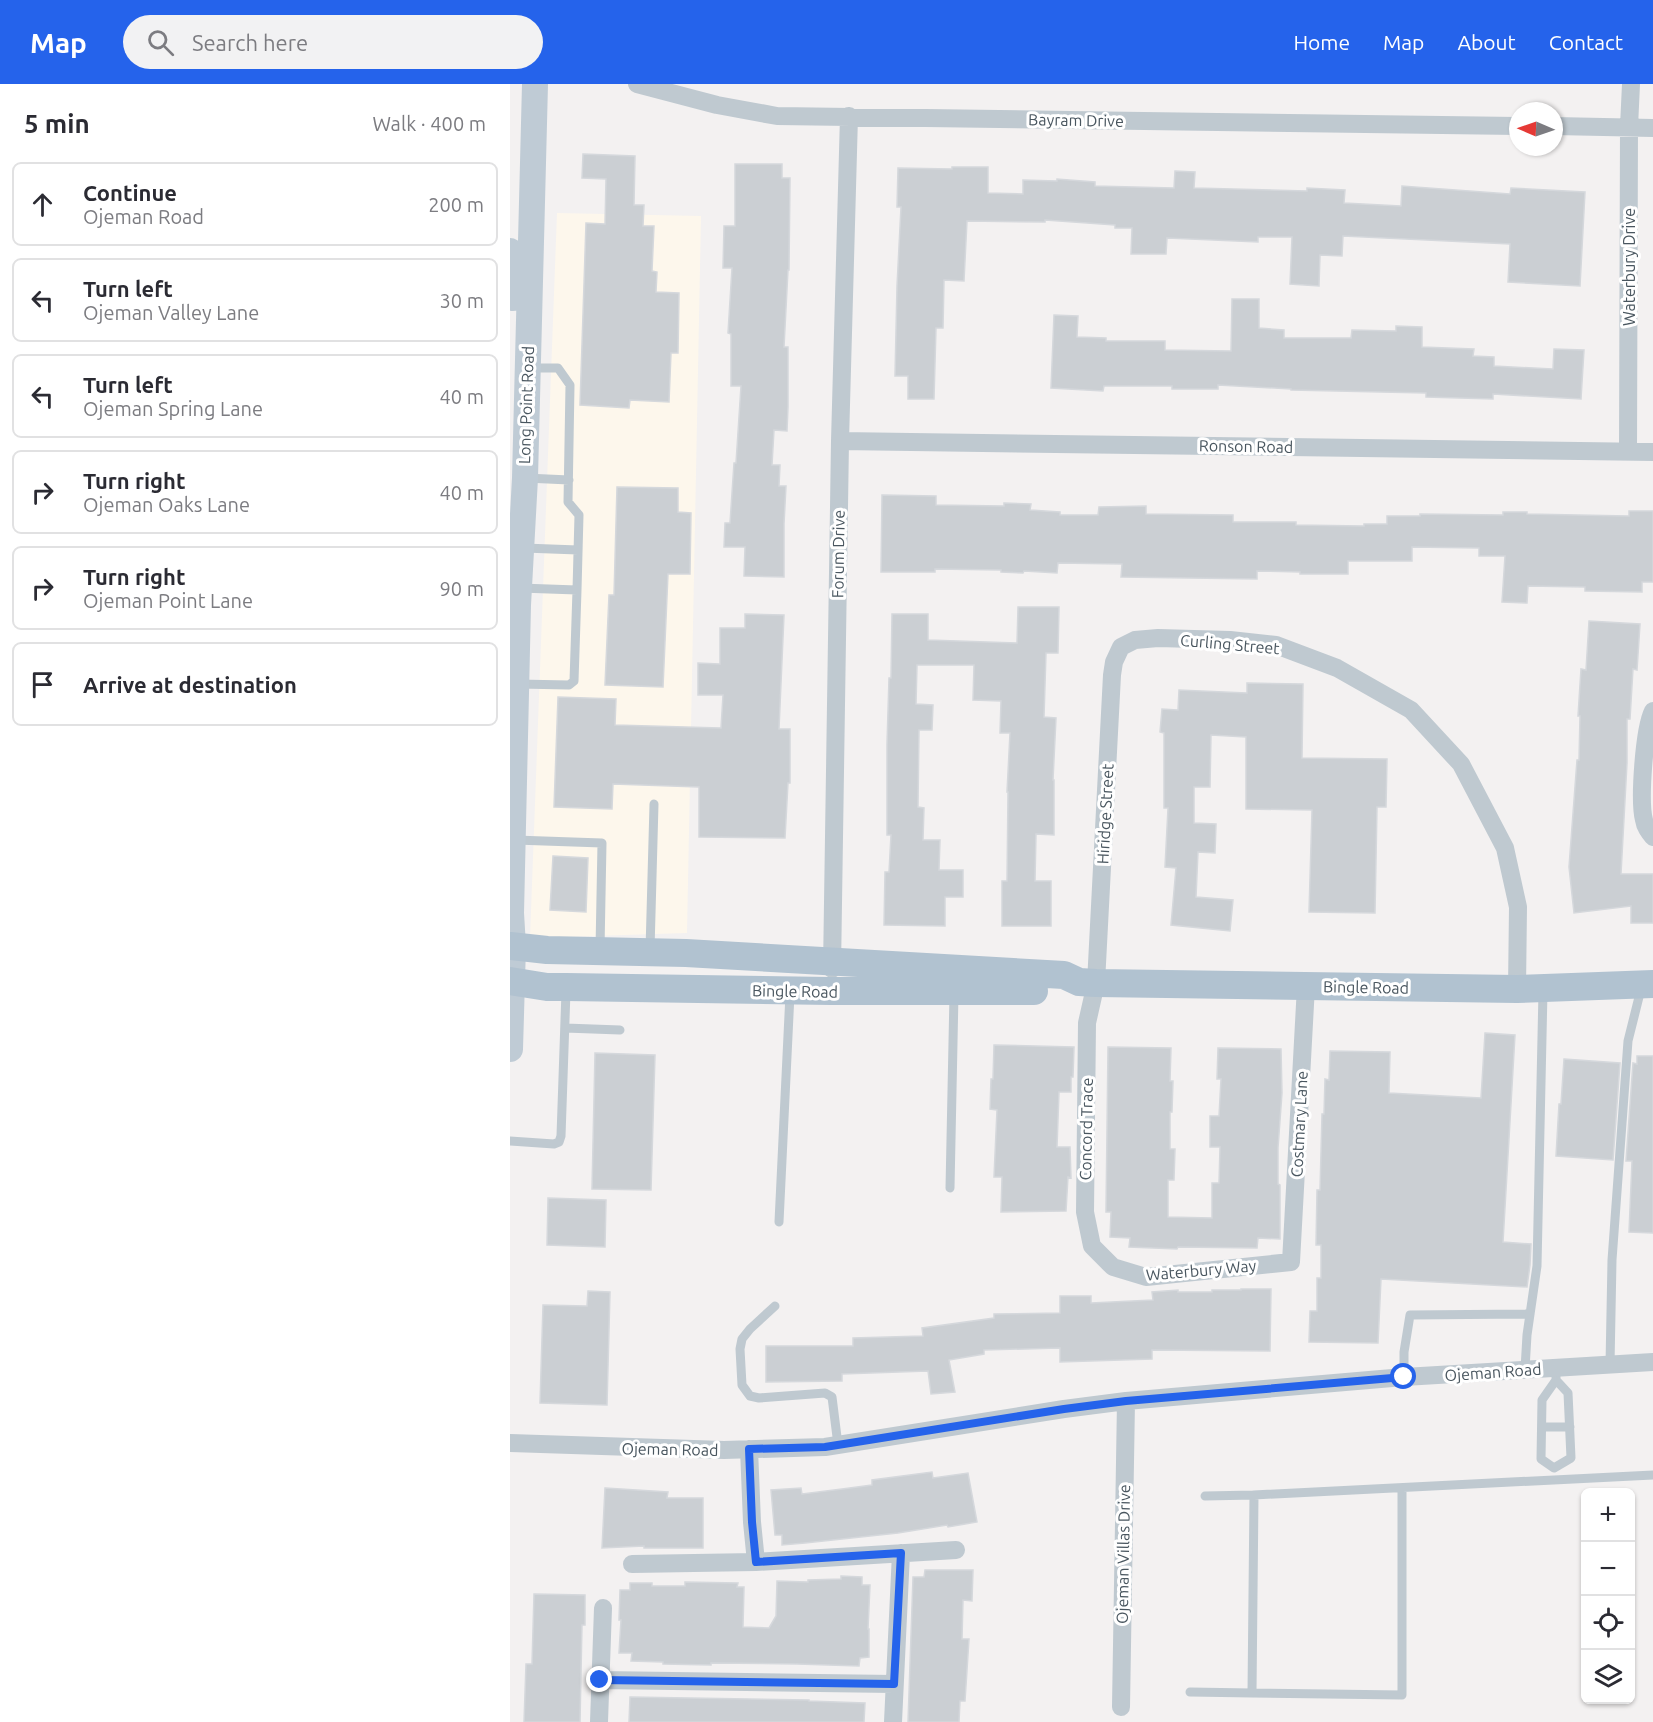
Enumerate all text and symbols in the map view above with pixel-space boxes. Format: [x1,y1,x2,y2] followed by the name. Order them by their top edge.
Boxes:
[123,15,543,69] search box
[144,26,177,59] icon: search
[30,27,87,58] text: Map
[192,30,308,55] text: Search here
[1293,30,1350,54] text: Home
[1383,30,1424,54] text: Map
[1457,30,1516,54] text: About
[1549,30,1623,54] text: Contact
[1509,102,1563,156] north arrow
[24,109,90,138] text: 5 min
[1028,110,1124,130] street label: Bayram Drive
[373,112,486,135] text: Walk · 400 m
[83,180,177,205] text: Continue
[26,188,59,221] icon: ahead
[428,193,484,216] text: 200 m
[83,205,204,228] text: Ojeman Road
[1620,208,1638,326] street label: Waterbury Drive
[83,276,173,301] text: Turn left
[26,284,59,317] icon: left
[440,289,484,312] text: 30 m
[83,301,259,324] text: Ojeman Valley Lane
[515,346,537,464] street label: Long Point Road
[83,372,173,397] text: Turn left
[26,380,59,413] icon: left
[440,385,484,408] text: 40 m
[83,397,263,420] text: Ojeman Spring Lane
[1199,436,1293,456] street label: Ronson Road
[83,468,185,493] text: Turn right
[26,476,59,509] icon: right
[440,481,484,504] text: 40 m
[83,493,250,516] text: Ojeman Oaks Lane
[828,510,848,598] street label: Forum Drive
[83,564,185,589] text: Turn right
[26,572,59,605] icon: right
[440,577,484,600] text: 90 m
[83,589,253,612] text: Ojeman Point Lane
[1180,631,1281,657] street label: Curling Street
[26,668,59,701] icon: arrive
[83,672,297,697] text: Arrive at destination
[1093,763,1117,865] street label: Hiridge Street
[1323,977,1409,997] street label: Bingle Road
[752,981,838,1001] street label: Bingle Road
[1287,1070,1311,1178] street label: Costmary Lane
[1076,1077,1096,1181] street label: Concord Trace
[1145,1256,1257,1284] street label: Waterbury Way
[1444,1360,1542,1384] street label: Ojeman Road
[1390,1363,1416,1389] route start
[621,1439,719,1459] street label: Ojeman Road
[1113,1484,1133,1624] street label: Ojeman Villas Drive
[1581,1488,1635,1704] map controls
[1581,1488,1635,1542] button: +
[1581,1542,1635,1596] button: −
[1581,1596,1635,1650] button: locate
[1581,1650,1635,1704] button: layers
[586,1666,612,1692] route end

